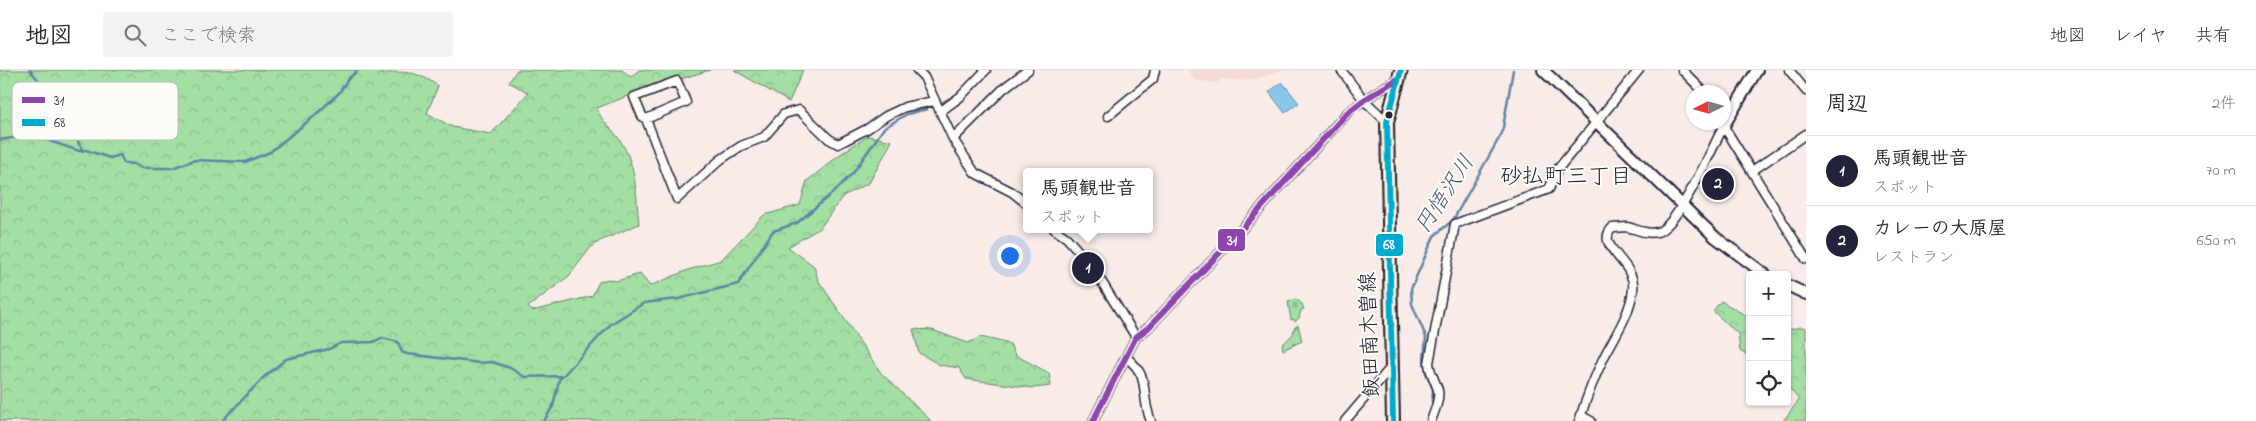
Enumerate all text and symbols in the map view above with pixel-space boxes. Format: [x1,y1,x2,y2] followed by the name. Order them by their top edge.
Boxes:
[103,12,453,57] search box
[25,20,73,55] text: 地図
[121,21,149,49] icon: search
[161,23,256,50] text: ここで検索
[2050,24,2086,50] text: 地図
[2114,24,2167,50] text: レイヤ
[2195,24,2231,50] text: 共有
[12,82,178,140] legend
[1686,85,1731,130] north arrow
[1826,90,1868,120] text: 周辺
[54,91,65,112] text: 31
[2212,92,2236,116] text: 2件
[1384,110,1394,120] unlabelled marker
[54,113,65,134] text: 68
[1873,146,1968,173] text: 馬頭観世音
[1409,149,1483,241] water label: 円悟沢川
[1839,159,1845,183] text: 1
[2206,159,2236,183] text: 70 m
[1500,162,1632,194] district label: 砂払町三丁目
[1702,165,1734,203] pin: 2
[1023,168,1153,233] popup
[1040,176,1136,203] text: 馬頭観世音
[1873,176,1937,200] text: スポット
[1040,206,1105,230] text: スポット
[1873,216,2007,243] text: カレーの大原屋
[1217,228,1246,252] line badge: 31
[1838,229,1846,253] text: 2
[2196,229,2236,253] text: 650 m
[1226,231,1238,252] text: 31
[1375,233,1404,257] line badge: 68
[1382,235,1395,256] text: 68
[997,243,1023,269] your location
[1873,246,1954,270] text: レストラン
[1072,249,1104,287] pin: 1
[1746,271,1791,406] map controls
[1746,271,1791,316] button: +
[1354,272,1388,398] street label: 飯田南木曽線
[1746,316,1791,361] button: −
[1746,361,1791,406] button: locate

